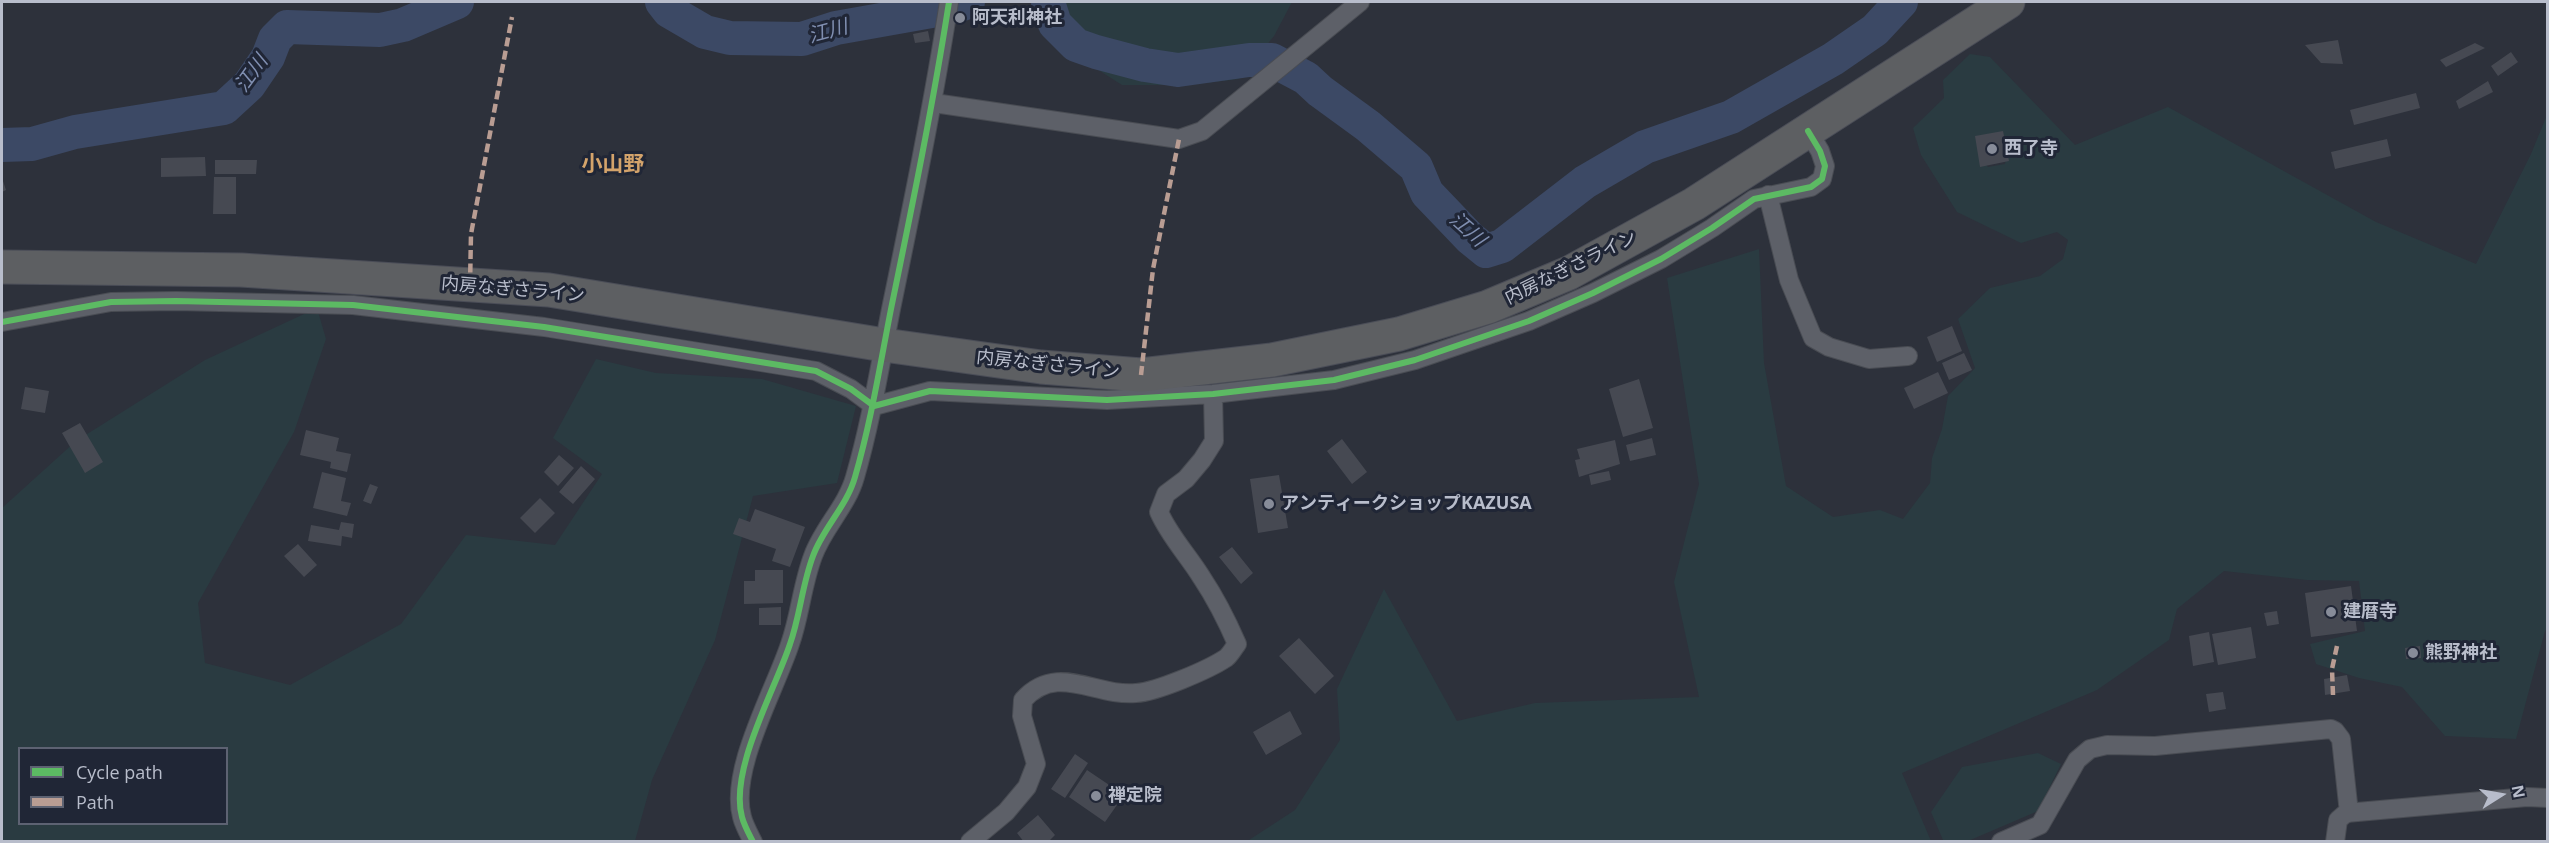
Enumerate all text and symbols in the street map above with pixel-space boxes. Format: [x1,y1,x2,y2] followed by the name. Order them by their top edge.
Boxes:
[972,7,1062,29] place label: 阿天利神社
[953,11,967,25] marker: 阿天利神社
[806,15,850,49] water label: 江川
[231,51,273,97] water label: 江川
[2004,138,2058,160] place label: 西了寺
[1985,142,1999,156] marker: 西了寺
[582,152,644,178] district label: 小山野
[1444,208,1490,252] water label: 江川
[1502,227,1640,309] street label: 内房なぎさライン
[440,273,586,307] street label: 内房なぎさライン
[975,347,1121,383] street label: 内房なぎさライン
[1281,493,1532,515] place label: アンティークショップKAZUSA
[1262,497,1276,511] marker: アンティークショップKAZUSA
[2343,601,2397,623] place label: 建暦寺
[2324,605,2338,619] marker: 建暦寺
[2425,642,2497,664] place label: 熊野神社
[2406,646,2420,660] marker: 熊野神社
[18,747,228,825] legend
[76,760,163,784] text: Cycle path
[2471,765,2531,825] north arrow
[2507,783,2531,800] text: N
[1108,785,1162,807] place label: 禅定院
[1089,789,1103,803] marker: 禅定院
[76,790,114,814] text: Path

